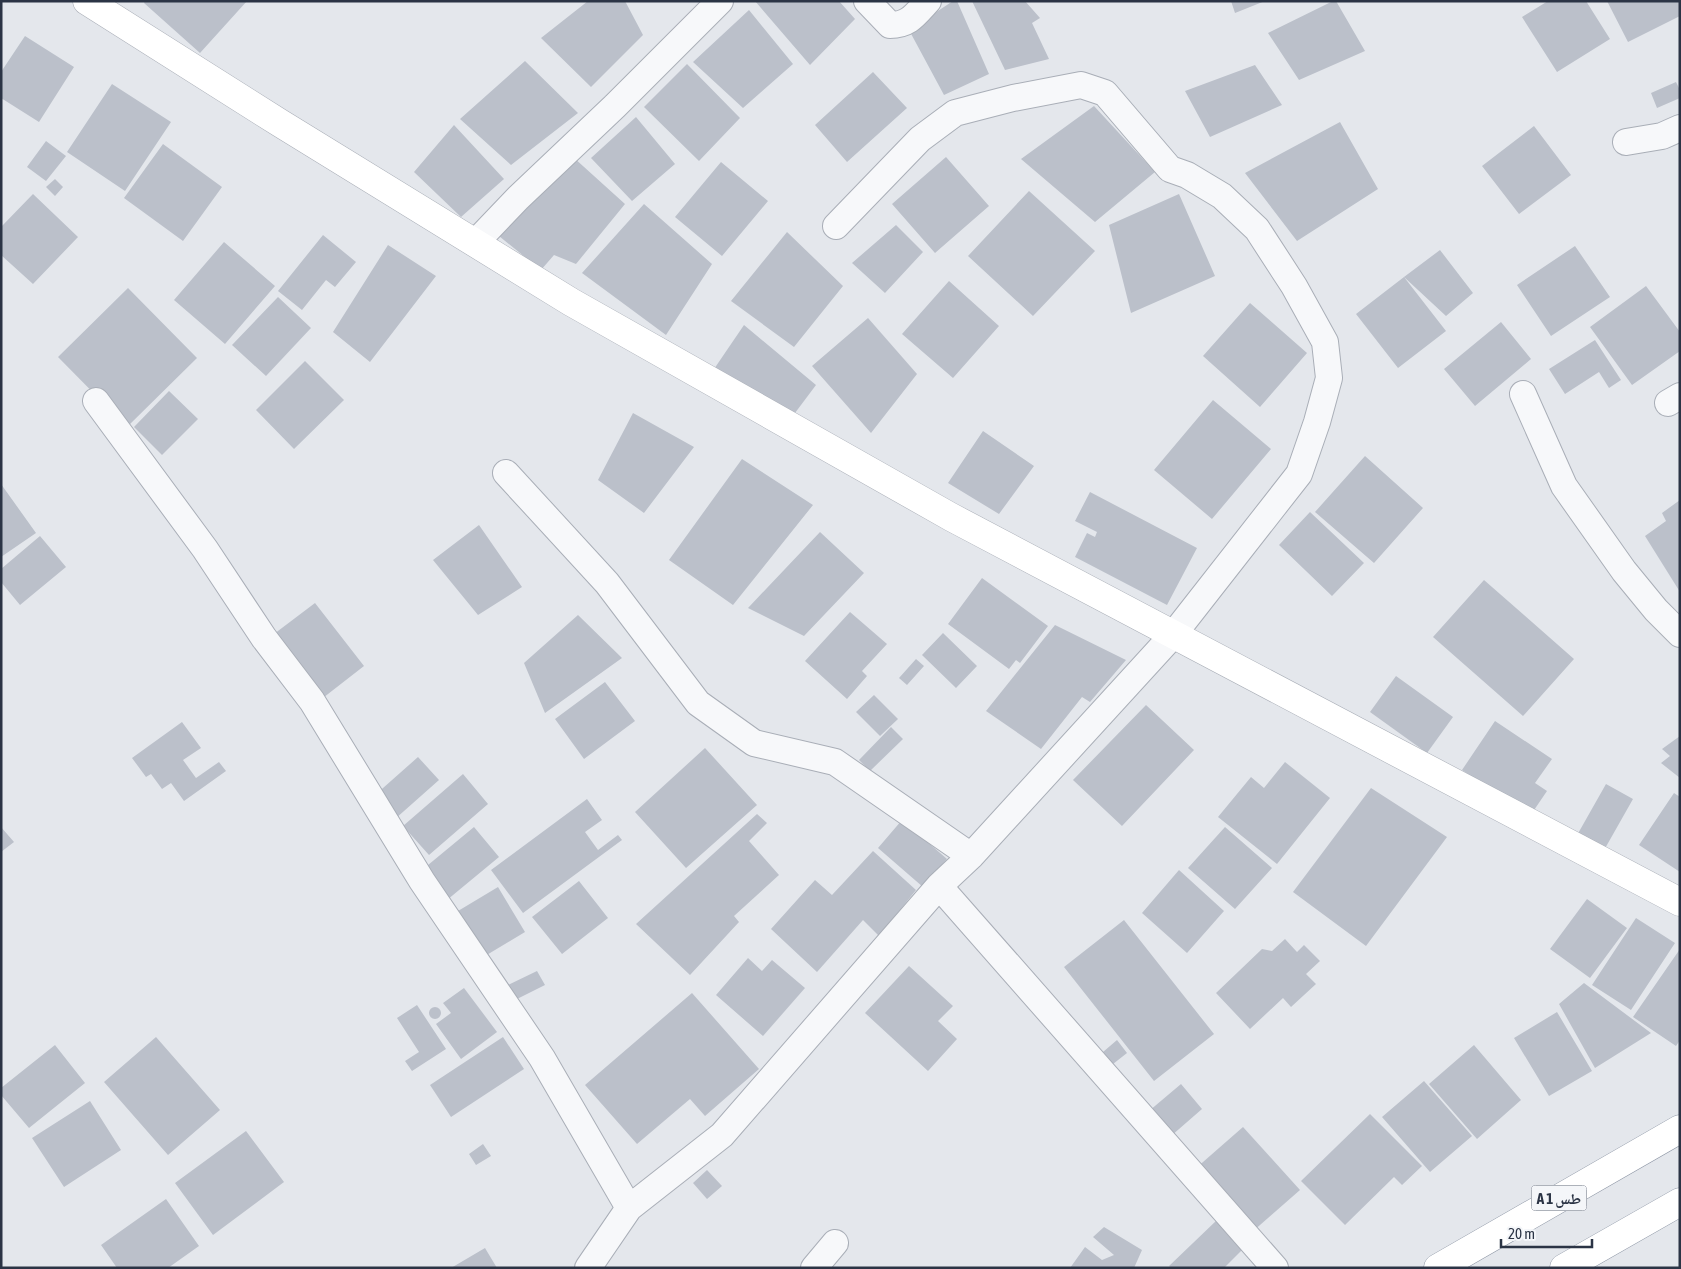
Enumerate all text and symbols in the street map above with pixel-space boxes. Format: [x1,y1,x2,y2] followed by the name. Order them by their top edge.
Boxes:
[1532,1186,1586,1210] road number: A 1 طس
[1501,1216,1592,1248] scale bar
[1508,1225,1535,1242] text: 20 m

